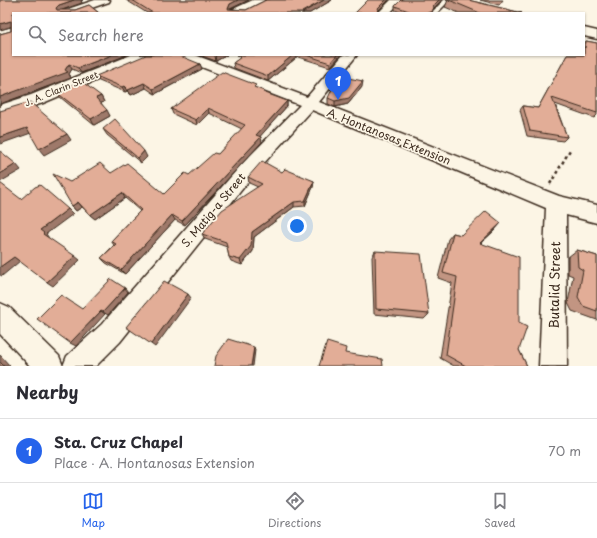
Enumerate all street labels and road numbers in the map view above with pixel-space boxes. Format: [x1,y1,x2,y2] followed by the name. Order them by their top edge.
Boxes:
[22,67,100,109] street label: J. A. Clarin Street
[325,103,453,169] street label: A. Hontanosas Extension
[177,169,250,251] street label: S. Matig-a Street
[544,241,564,329] street label: Butalid Street

